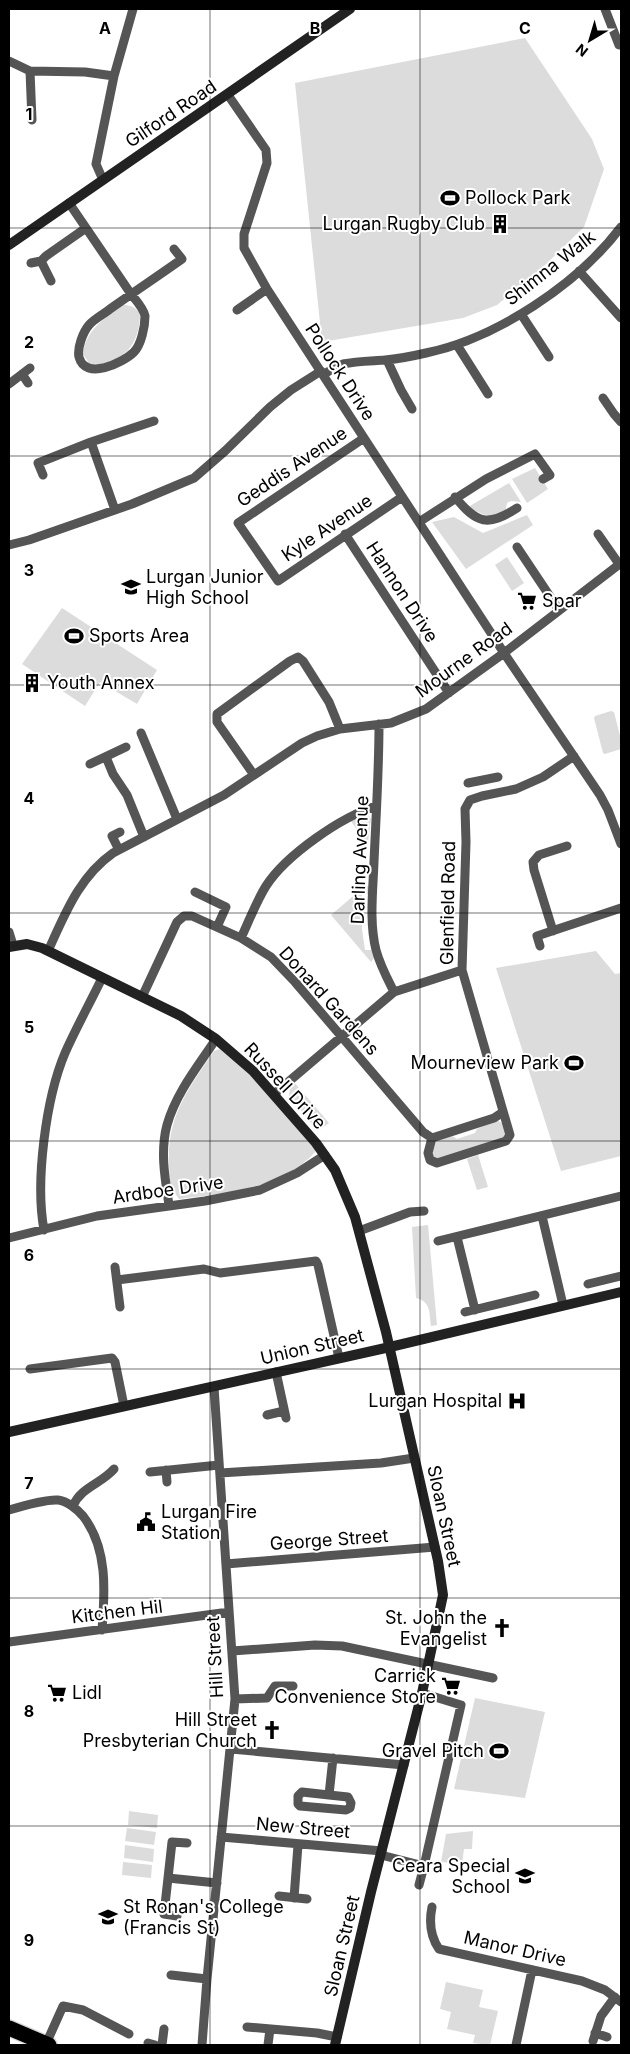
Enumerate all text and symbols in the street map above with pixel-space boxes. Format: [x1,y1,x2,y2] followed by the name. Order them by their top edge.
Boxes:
[565,15,615,65] north arrow
[99,18,111,38] text: A
[310,18,320,38] text: B
[519,18,531,38] text: C
[572,41,591,61] text: N
[121,76,220,152] street label: Gilford Road
[26,104,32,124] text: 1
[439,187,461,209] sports icon: Pollock Park
[465,187,571,208] place label: Pollock Park
[323,213,485,234] place label: Lurgan Rugby Club
[489,213,511,235] building icon: Lurgan Rugby Club
[500,226,599,310] street label: Shimna Walk
[301,319,380,424] street label: Pollock Drive
[24,332,34,352] text: 2
[233,422,351,511] street label: Geddis Avenue
[277,490,376,566] street label: Kyle Avenue
[362,537,443,646] street label: Hannon Drive
[24,560,34,580] text: 3
[146,566,264,608] place label: Lurgan Junior High School
[120,576,142,598] school or university icon: Lurgan Junior High School
[516,590,538,612] supermarket icon: Spar
[542,590,582,611] place label: Spar
[411,617,516,702] street label: Mourne Road
[63,625,85,647] sports icon: Sports Area
[89,625,189,646] place label: Sports Area
[21,672,43,694] building icon: Youth Annex
[47,672,155,693] place label: Youth Annex
[24,788,35,808] text: 4
[347,795,372,925] street label: Darling Avenue
[436,841,459,965] street label: Glenfield Road
[275,942,384,1059] street label: Donard Gardens
[24,1017,34,1037] text: 5
[240,1038,331,1133] street label: Russell Drive
[410,1052,559,1073] place label: Mourneview Park
[563,1052,585,1074] sports icon: Mourneview Park
[111,1171,225,1208] street label: Ardboe Drive
[24,1245,34,1265] text: 6
[258,1324,366,1369] street label: Union Street
[368,1390,502,1411] place label: Lurgan Hospital
[506,1390,528,1412] hospital icon: Lurgan Hospital
[423,1463,466,1569] street label: Sloan Street
[24,1473,34,1493] text: 7
[161,1501,257,1543] place label: Lurgan Fire Station
[135,1511,157,1533] public building icon: Lurgan Fire Station
[269,1525,389,1554] street label: George Street
[70,1595,164,1628] street label: Kitchen Hil
[385,1607,487,1649] place label: St. John the Evangelist
[202,1615,227,1699] street label: Hill Street
[491,1617,513,1639] church icon: St. John the Evangelist
[274,1665,436,1707] place label: Carrick Convenience Store
[440,1675,462,1697] supermarket icon: Carrick Convenience Store
[46,1682,68,1704] supermarket icon: Lidl
[72,1682,102,1703] place label: Lidl
[24,1701,34,1721] text: 8
[83,1709,257,1751] place label: Hill Street Presbyterian Church
[261,1719,283,1741] church icon: Hill Street Presbyterian Church
[382,1740,484,1761] place label: Gravel Pitch
[488,1740,510,1762] sports icon: Gravel Pitch
[255,1813,351,1842] street label: New Street
[392,1855,510,1897] place label: Ceara Special School
[514,1865,536,1887] school or university icon: Ceara Special School
[320,1893,363,1999] street label: Sloan Street
[123,1896,284,1938] place label: St Ronan's College (Francis St)
[97,1906,119,1928] school or university icon: St Ronan's College (Francis St)
[462,1927,568,1970] street label: Manor Drive
[24,1930,34,1950] text: 9

